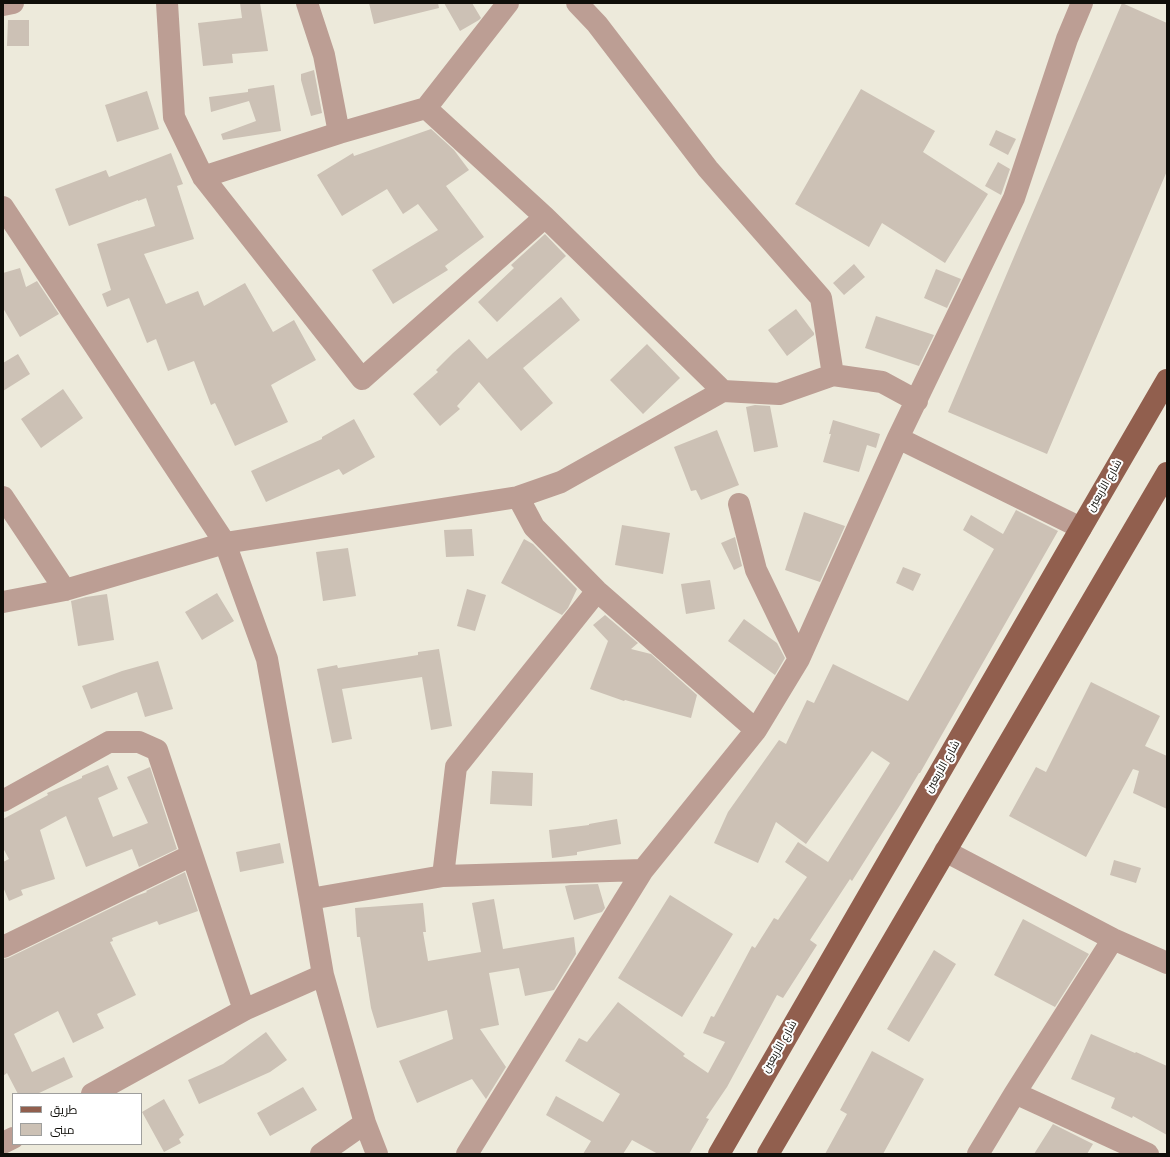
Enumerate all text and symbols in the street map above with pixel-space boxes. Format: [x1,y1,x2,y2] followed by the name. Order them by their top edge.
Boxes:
[1085,458,1125,514] street label: شارع الأربعين
[923,739,963,795] street label: شارع الأربعين
[760,1019,800,1075] street label: شارع الأربعين
[12,1093,142,1145] legend
[50,1101,77,1118] text: طريق
[50,1121,75,1138] text: مبنى

